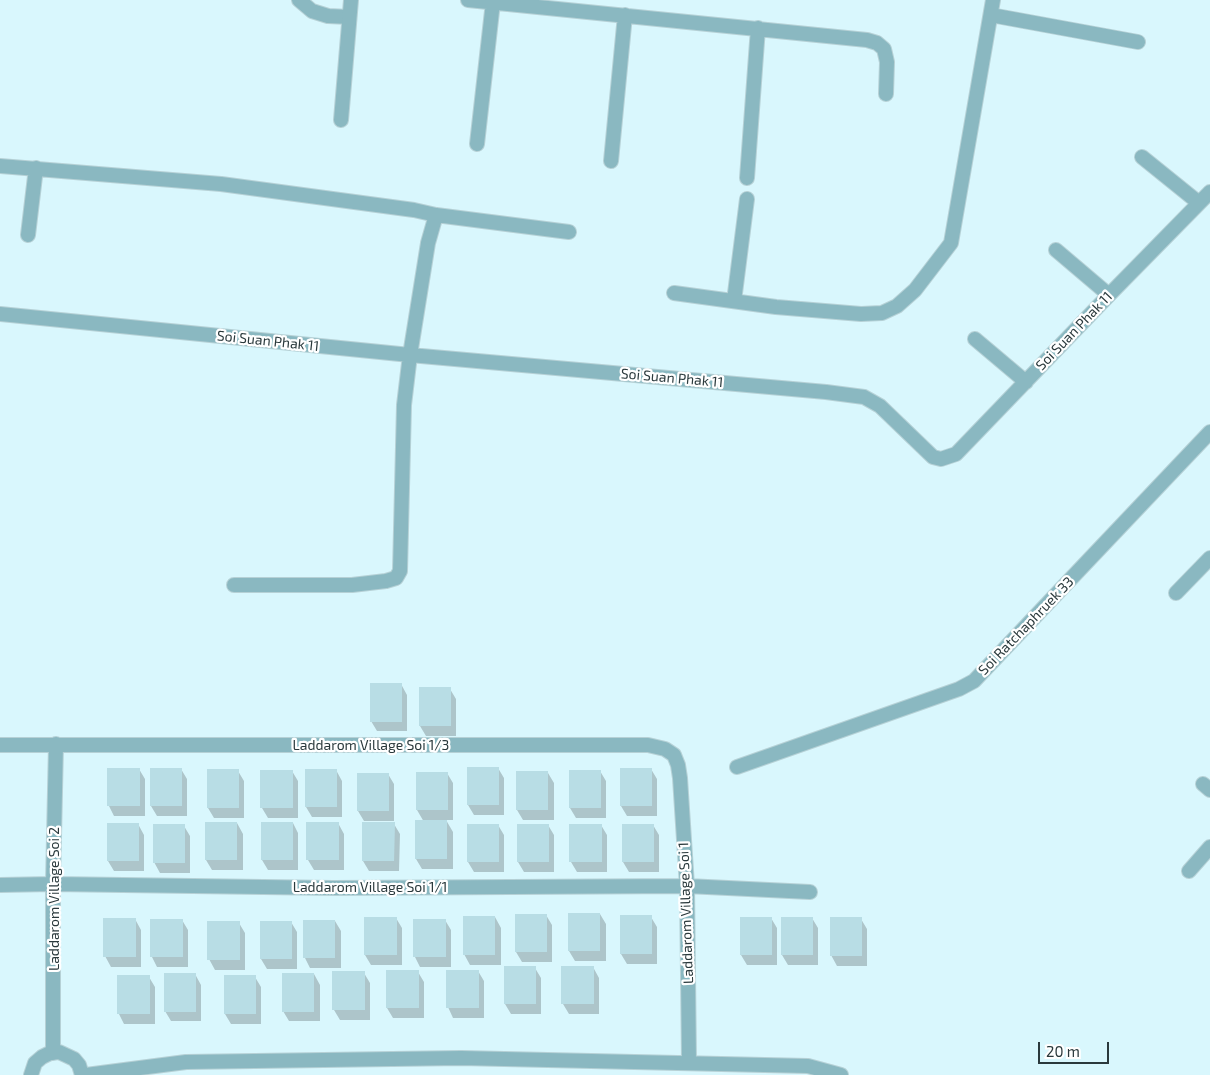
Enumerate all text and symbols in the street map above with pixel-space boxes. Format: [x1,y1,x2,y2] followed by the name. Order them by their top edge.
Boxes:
[1032,288,1116,374] street label: Soi Suan Phak 11
[216,327,320,355] street label: Soi Suan Phak 11
[620,365,724,391] street label: Soi Suan Phak 11
[975,573,1077,679] street label: Soi Ratchaphruek 33
[293,737,449,753] street label: Laddarom Village Soi 1/3
[46,827,62,971] street label: Laddarom Village Soi 2
[675,842,697,984] street label: Laddarom Village Soi 1
[293,879,447,895] street label: Laddarom Village Soi 1/1
[1040,1032,1111,1064] scale bar
[1046,1042,1080,1060] text: 20 m

